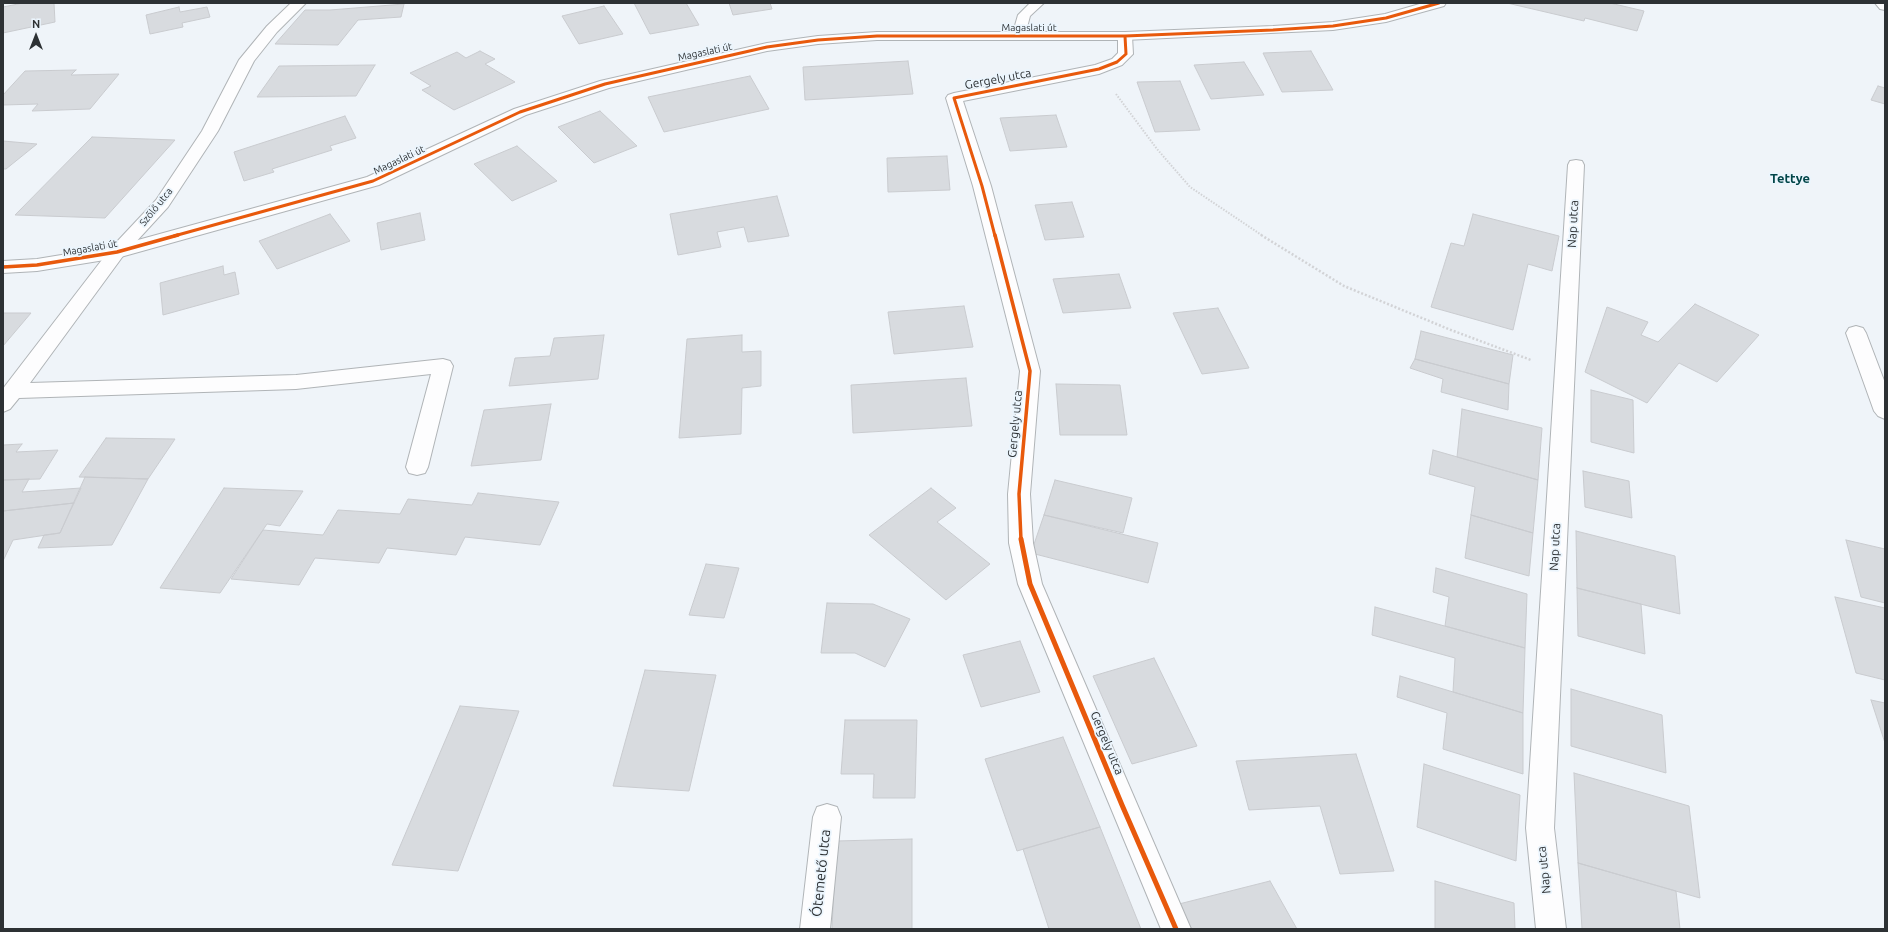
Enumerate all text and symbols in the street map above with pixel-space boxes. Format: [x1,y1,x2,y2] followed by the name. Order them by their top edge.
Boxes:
[16,16,56,56] north arrow
[32,18,40,30] text: N
[1001,22,1057,34] street label: Magaslati út
[677,40,733,64] street label: Magaslati út
[963,65,1033,93] street label: Gergely utca
[371,143,427,177] street label: Magaslati út
[1770,171,1810,187] district label: Tettye
[137,185,175,229] street label: Szőlő utca
[1565,200,1581,248] street label: Nap utca
[62,237,118,259] street label: Magaslati út
[1005,390,1025,458] street label: Gergely utca
[1547,523,1563,571] street label: Nap utca
[1087,709,1127,777] street label: Gergely utca
[808,828,834,918] street label: Ótemető utca
[1534,845,1554,895] street label: Nap utca

